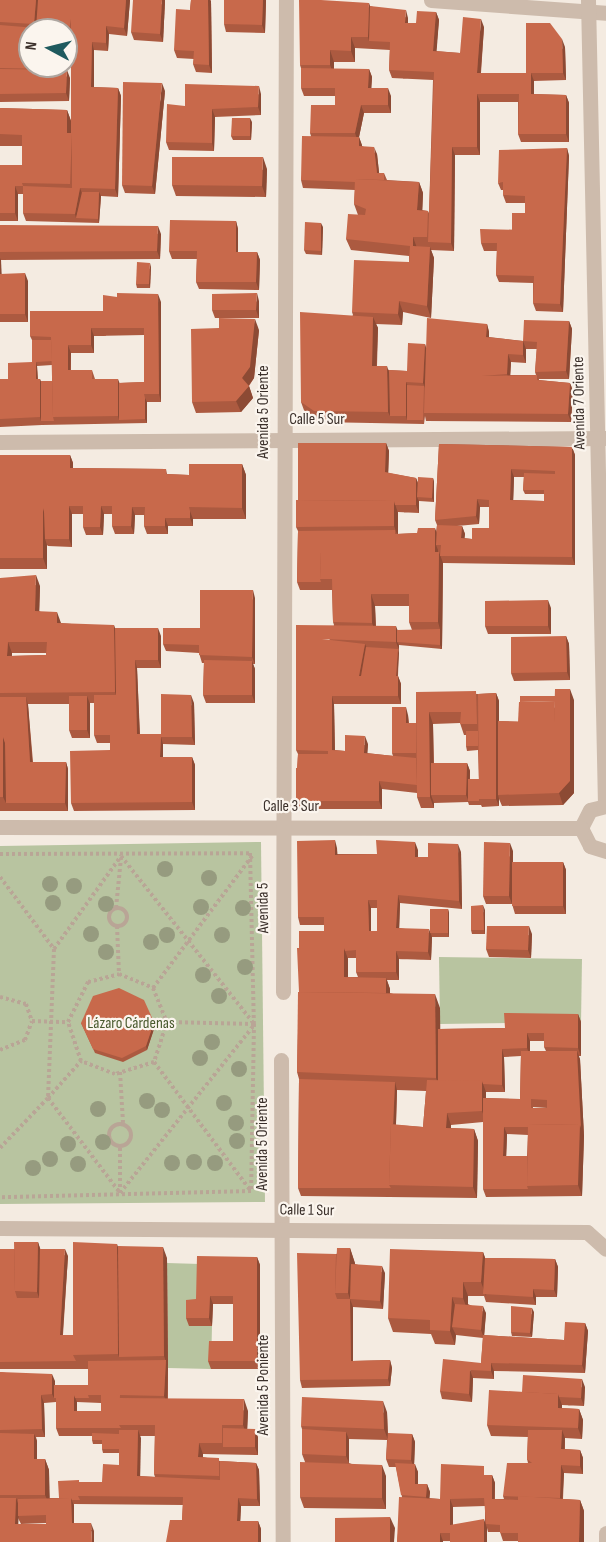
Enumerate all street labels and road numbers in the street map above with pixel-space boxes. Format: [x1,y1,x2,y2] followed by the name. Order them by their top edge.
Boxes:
[570,356,590,450] street label: Avenida 7 Oriente
[254,365,274,459] street label: Avenida 5 Oriente
[289,410,345,430] street label: Calle 5 Sur
[263,797,319,817] street label: Calle 3 Sur
[254,882,274,934] street label: Avenida 5
[253,1097,273,1191] street label: Avenida 5 Oriente
[279,1201,335,1221] street label: Calle 1 Sur
[254,1334,274,1436] street label: Avenida 5 Poniente

